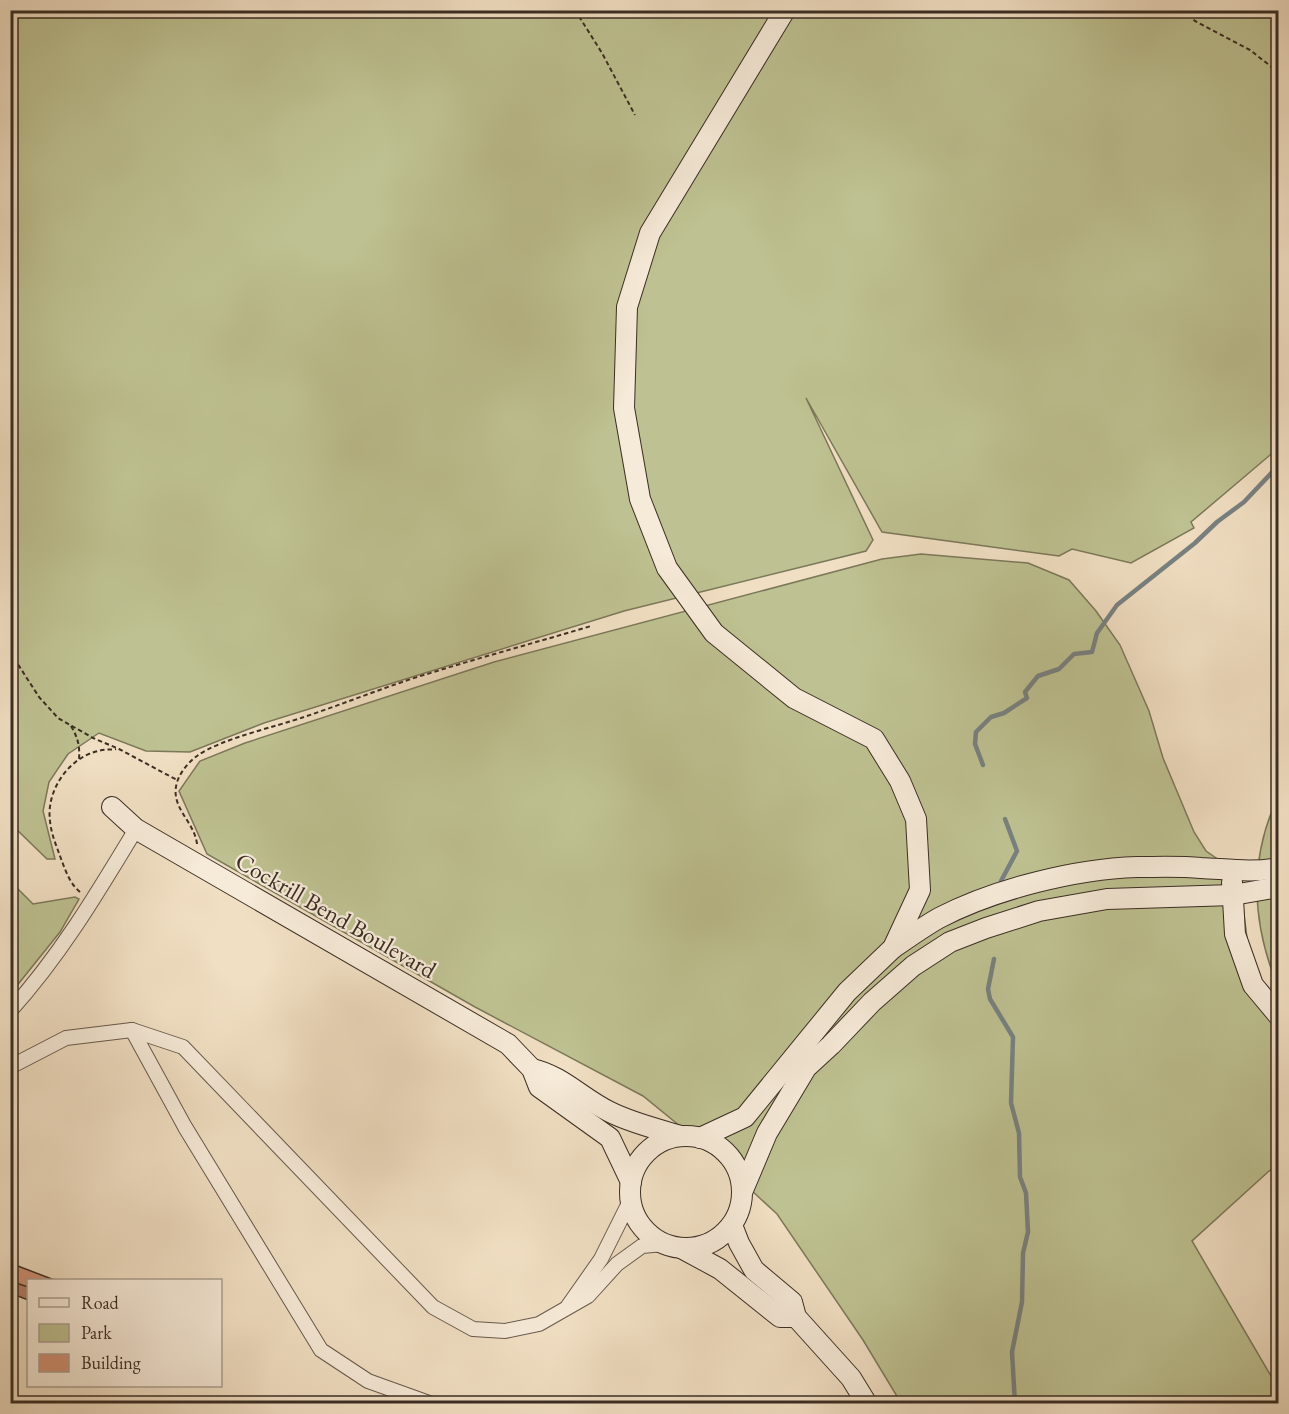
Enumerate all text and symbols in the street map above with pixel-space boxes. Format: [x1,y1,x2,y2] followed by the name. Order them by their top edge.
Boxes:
[230,845,443,986] street label: Cockrill Bend Boulevard
[27,1279,222,1387] legend
[81,1291,120,1314] text: Road
[81,1321,112,1344] text: Park
[81,1351,141,1374] text: Building

